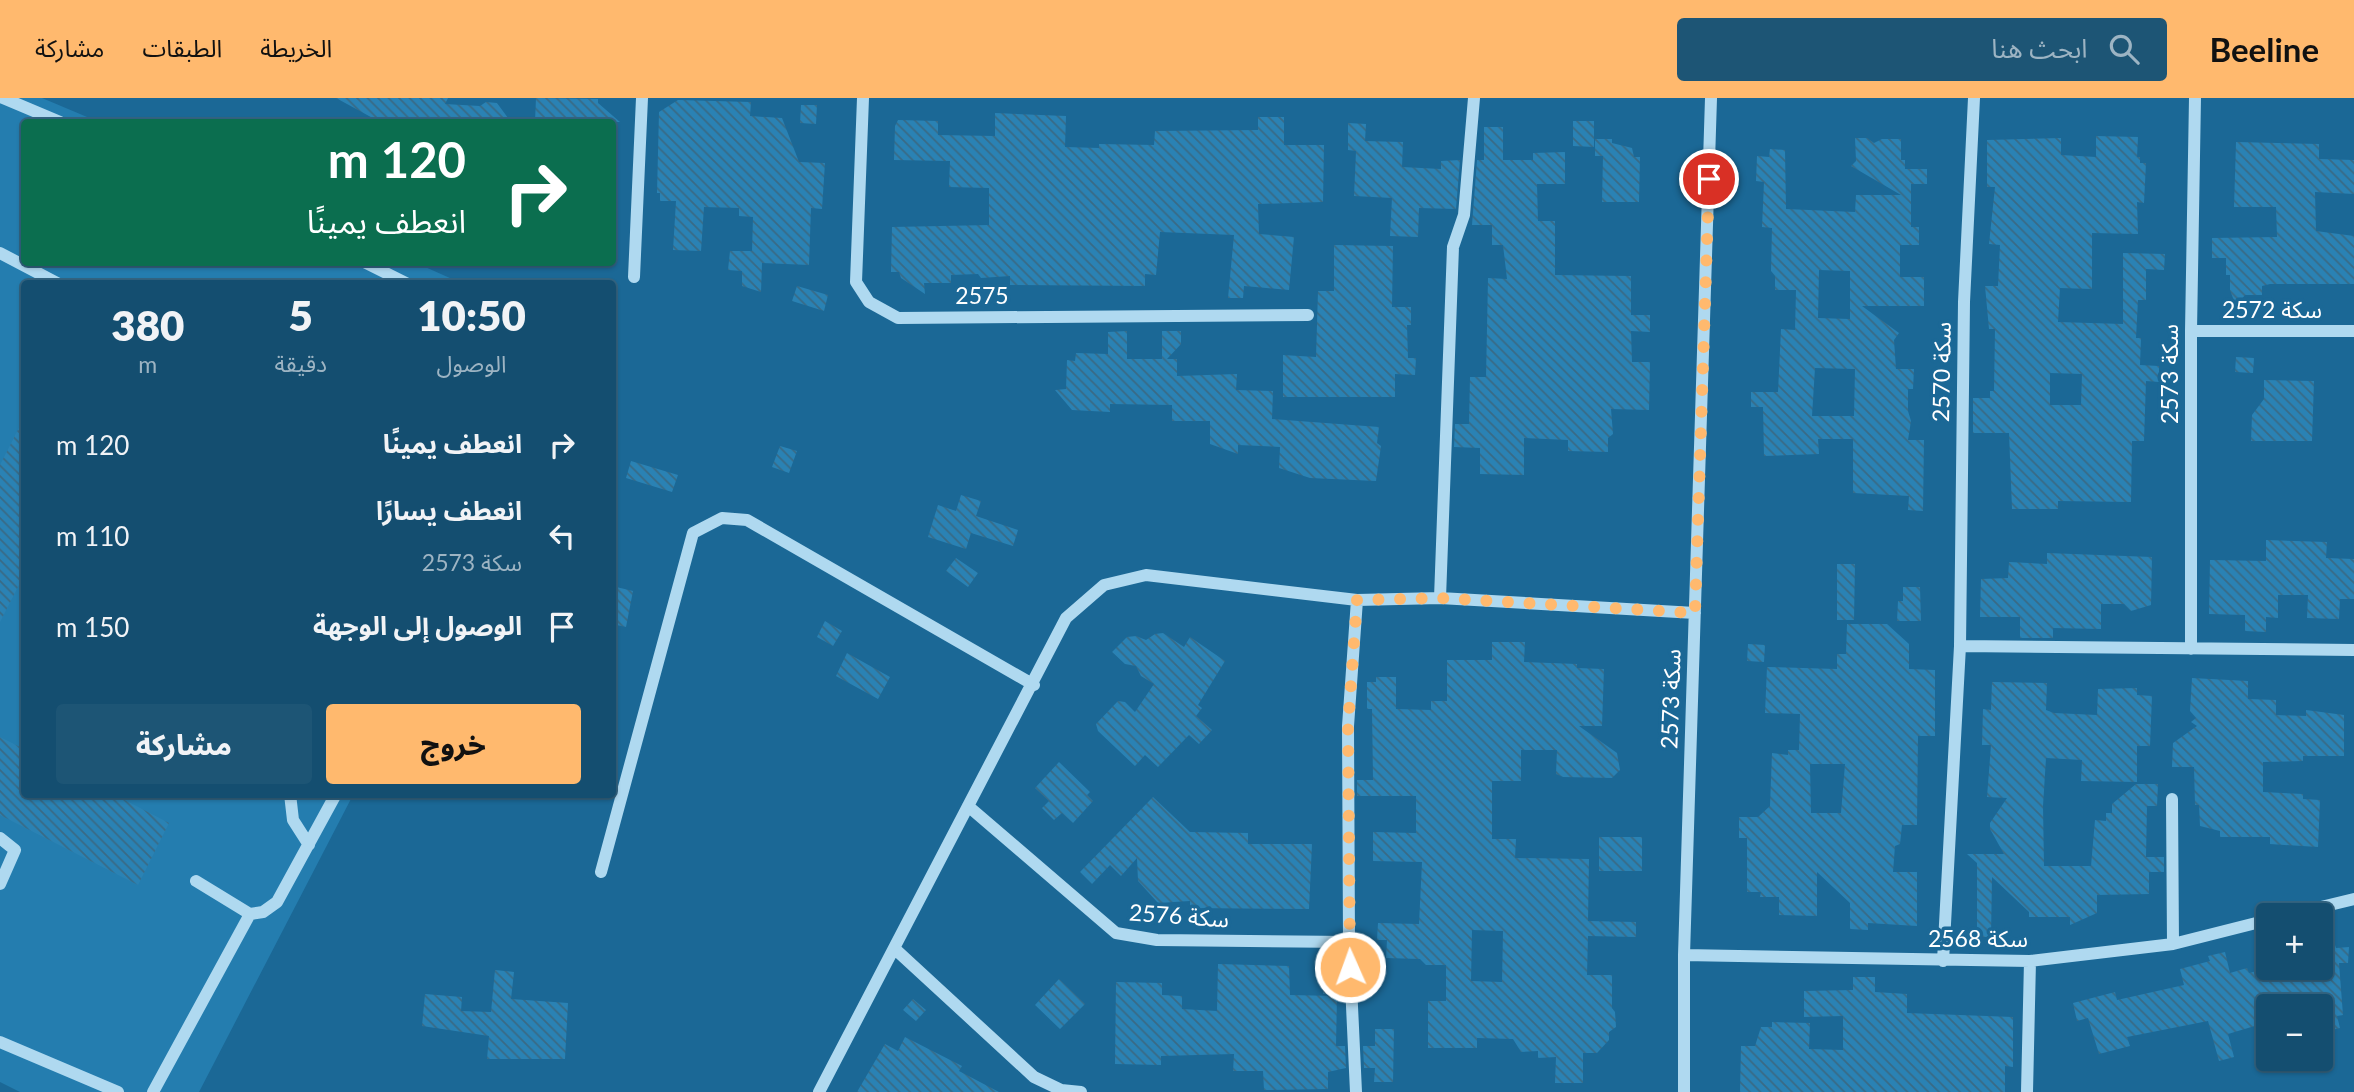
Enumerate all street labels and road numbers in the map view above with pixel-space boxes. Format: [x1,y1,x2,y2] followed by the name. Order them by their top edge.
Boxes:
[955,281,1009,309] street label: 2575
[2222,295,2322,323] street label: سكة 2572
[1926,322,1956,422] street label: سكة 2570
[2155,324,2183,424] street label: سكة 2573
[1654,648,1686,750] street label: سكة 2573
[1128,898,1230,932] street label: سكة 2576
[1928,924,2028,952] street label: سكة 2568

